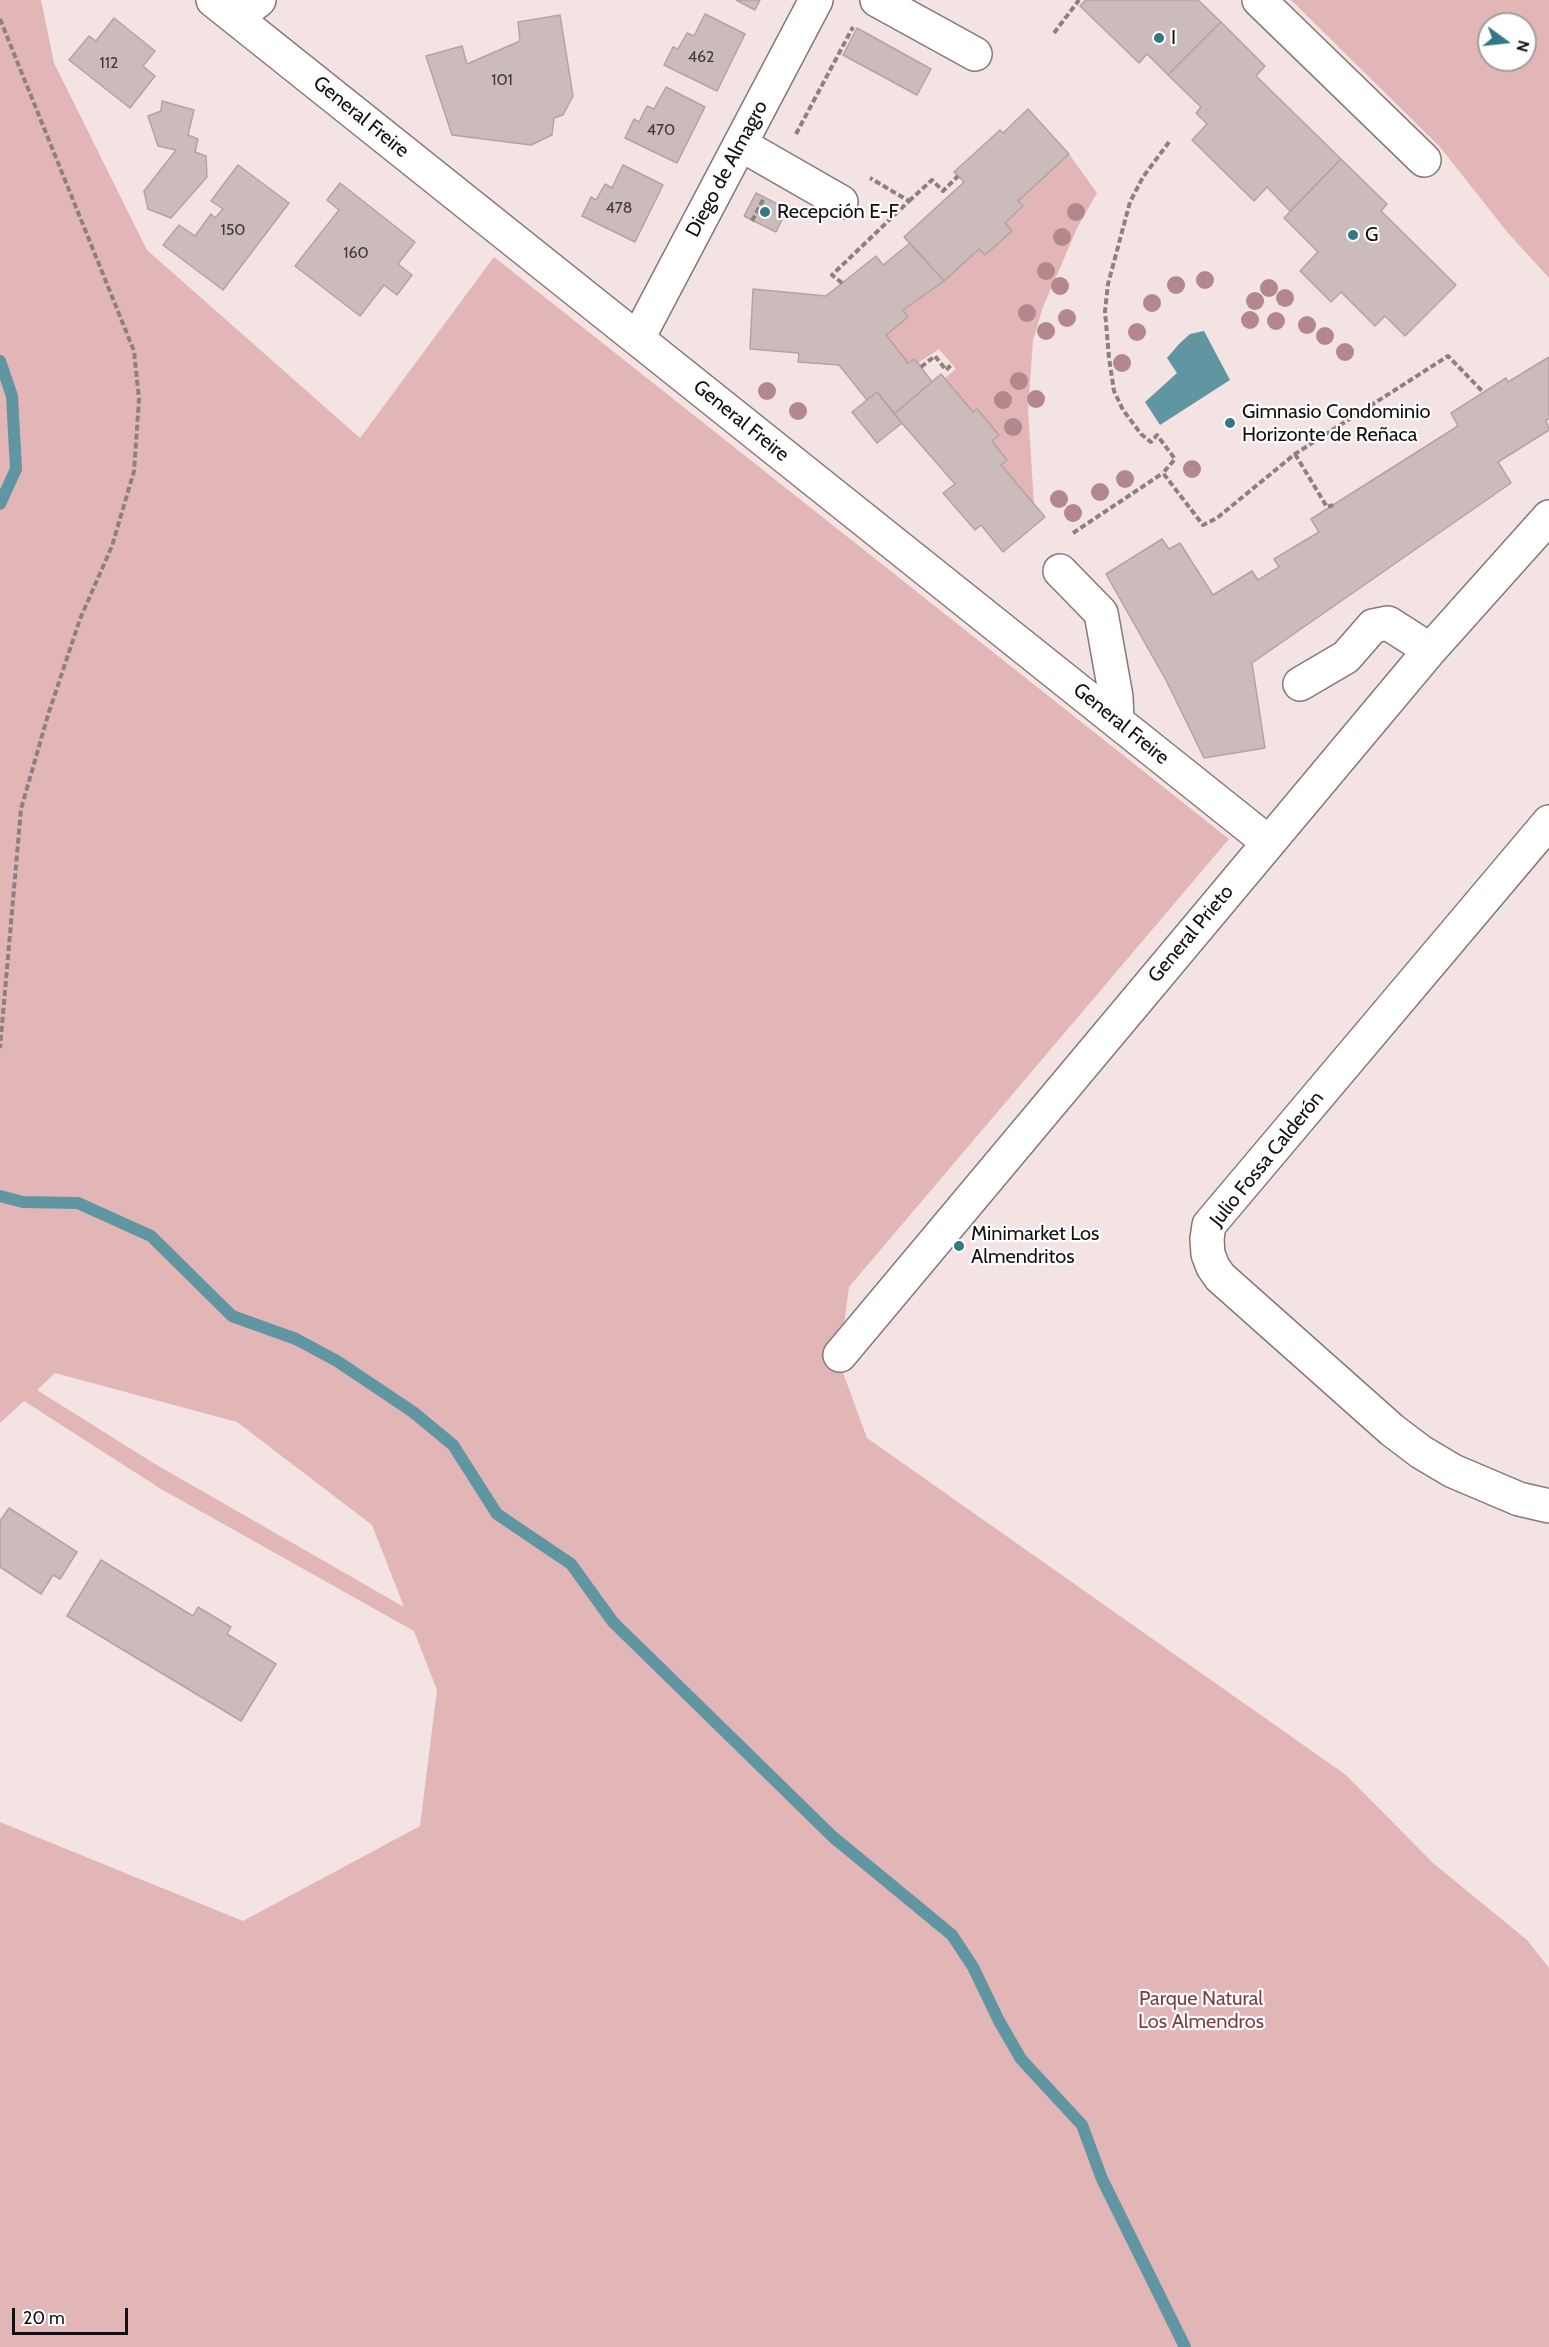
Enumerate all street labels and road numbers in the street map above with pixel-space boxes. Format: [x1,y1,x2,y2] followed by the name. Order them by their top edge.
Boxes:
[308,71,414,163] street label: General Freire
[681,97,773,241] street label: Diego de Almagro
[688,375,794,467] street label: General Freire
[1068,678,1174,770] street label: General Freire
[1143,880,1239,988] street label: General Prieto
[1205,1086,1329,1232] street label: Julio Fossa Calderón

